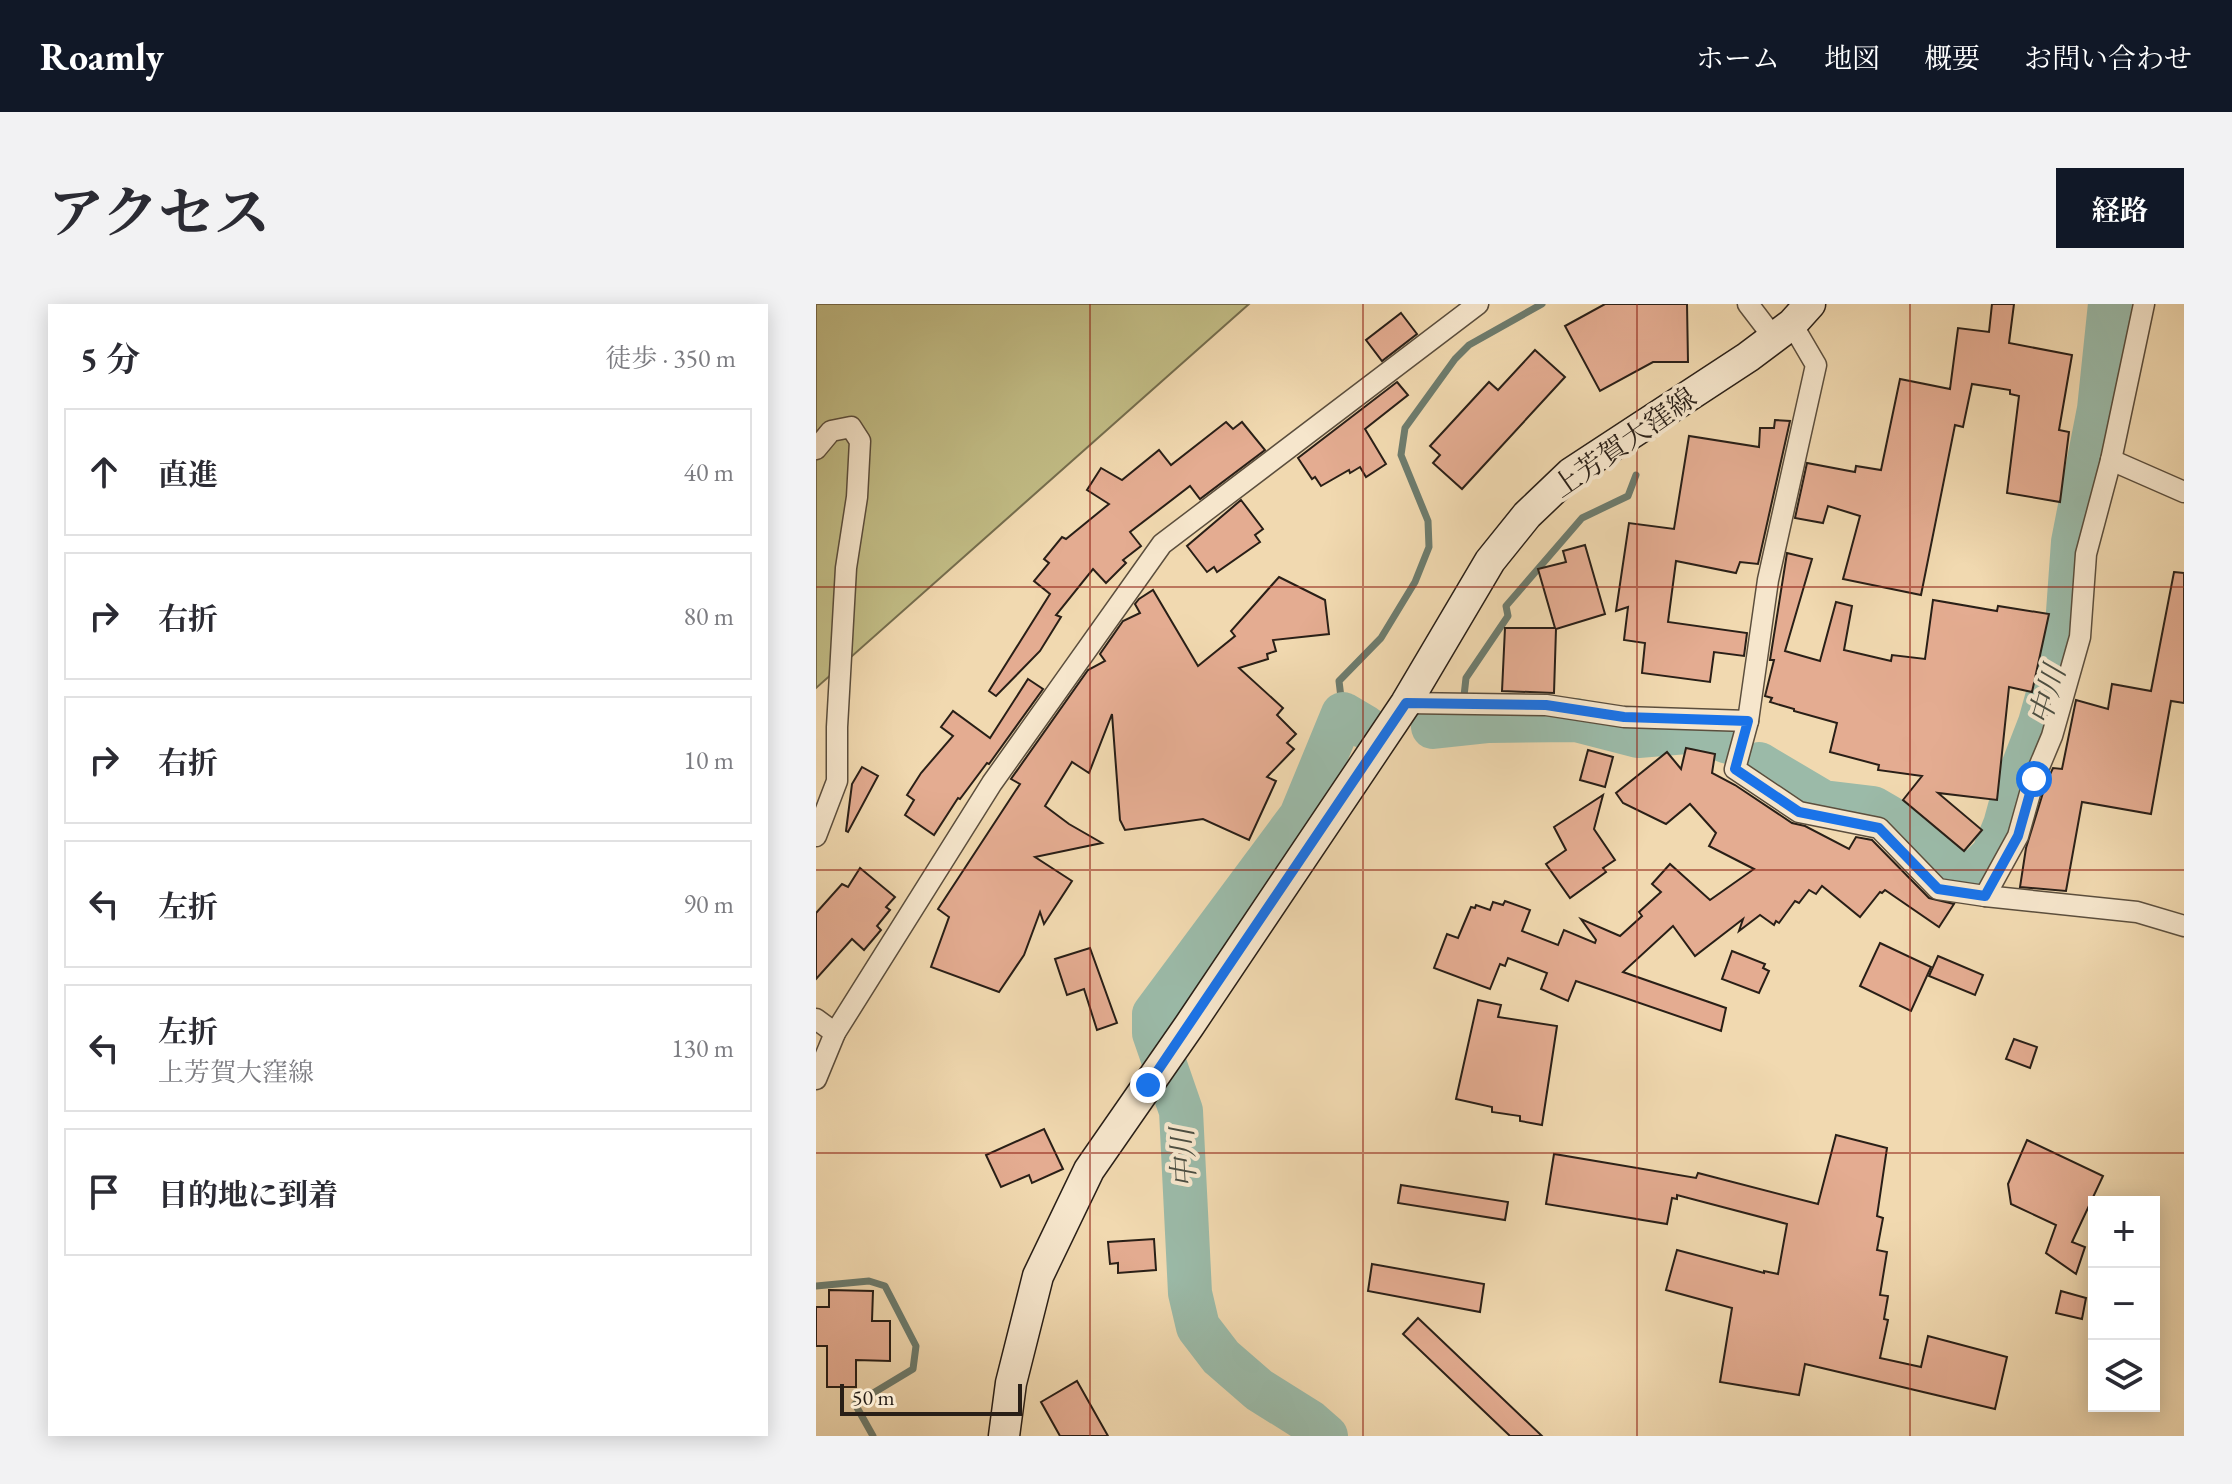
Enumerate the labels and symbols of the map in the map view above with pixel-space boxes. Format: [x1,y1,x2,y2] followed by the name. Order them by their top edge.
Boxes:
[1545,379,1703,505] street label: 上芳賀大窪線
[2020,658,2075,729] water label: 中川
[2016,761,2052,797] route start
[1130,1067,1166,1103] route end
[1162,1124,1204,1189] water label: 中川
[840,1380,1022,1416] scale bar

